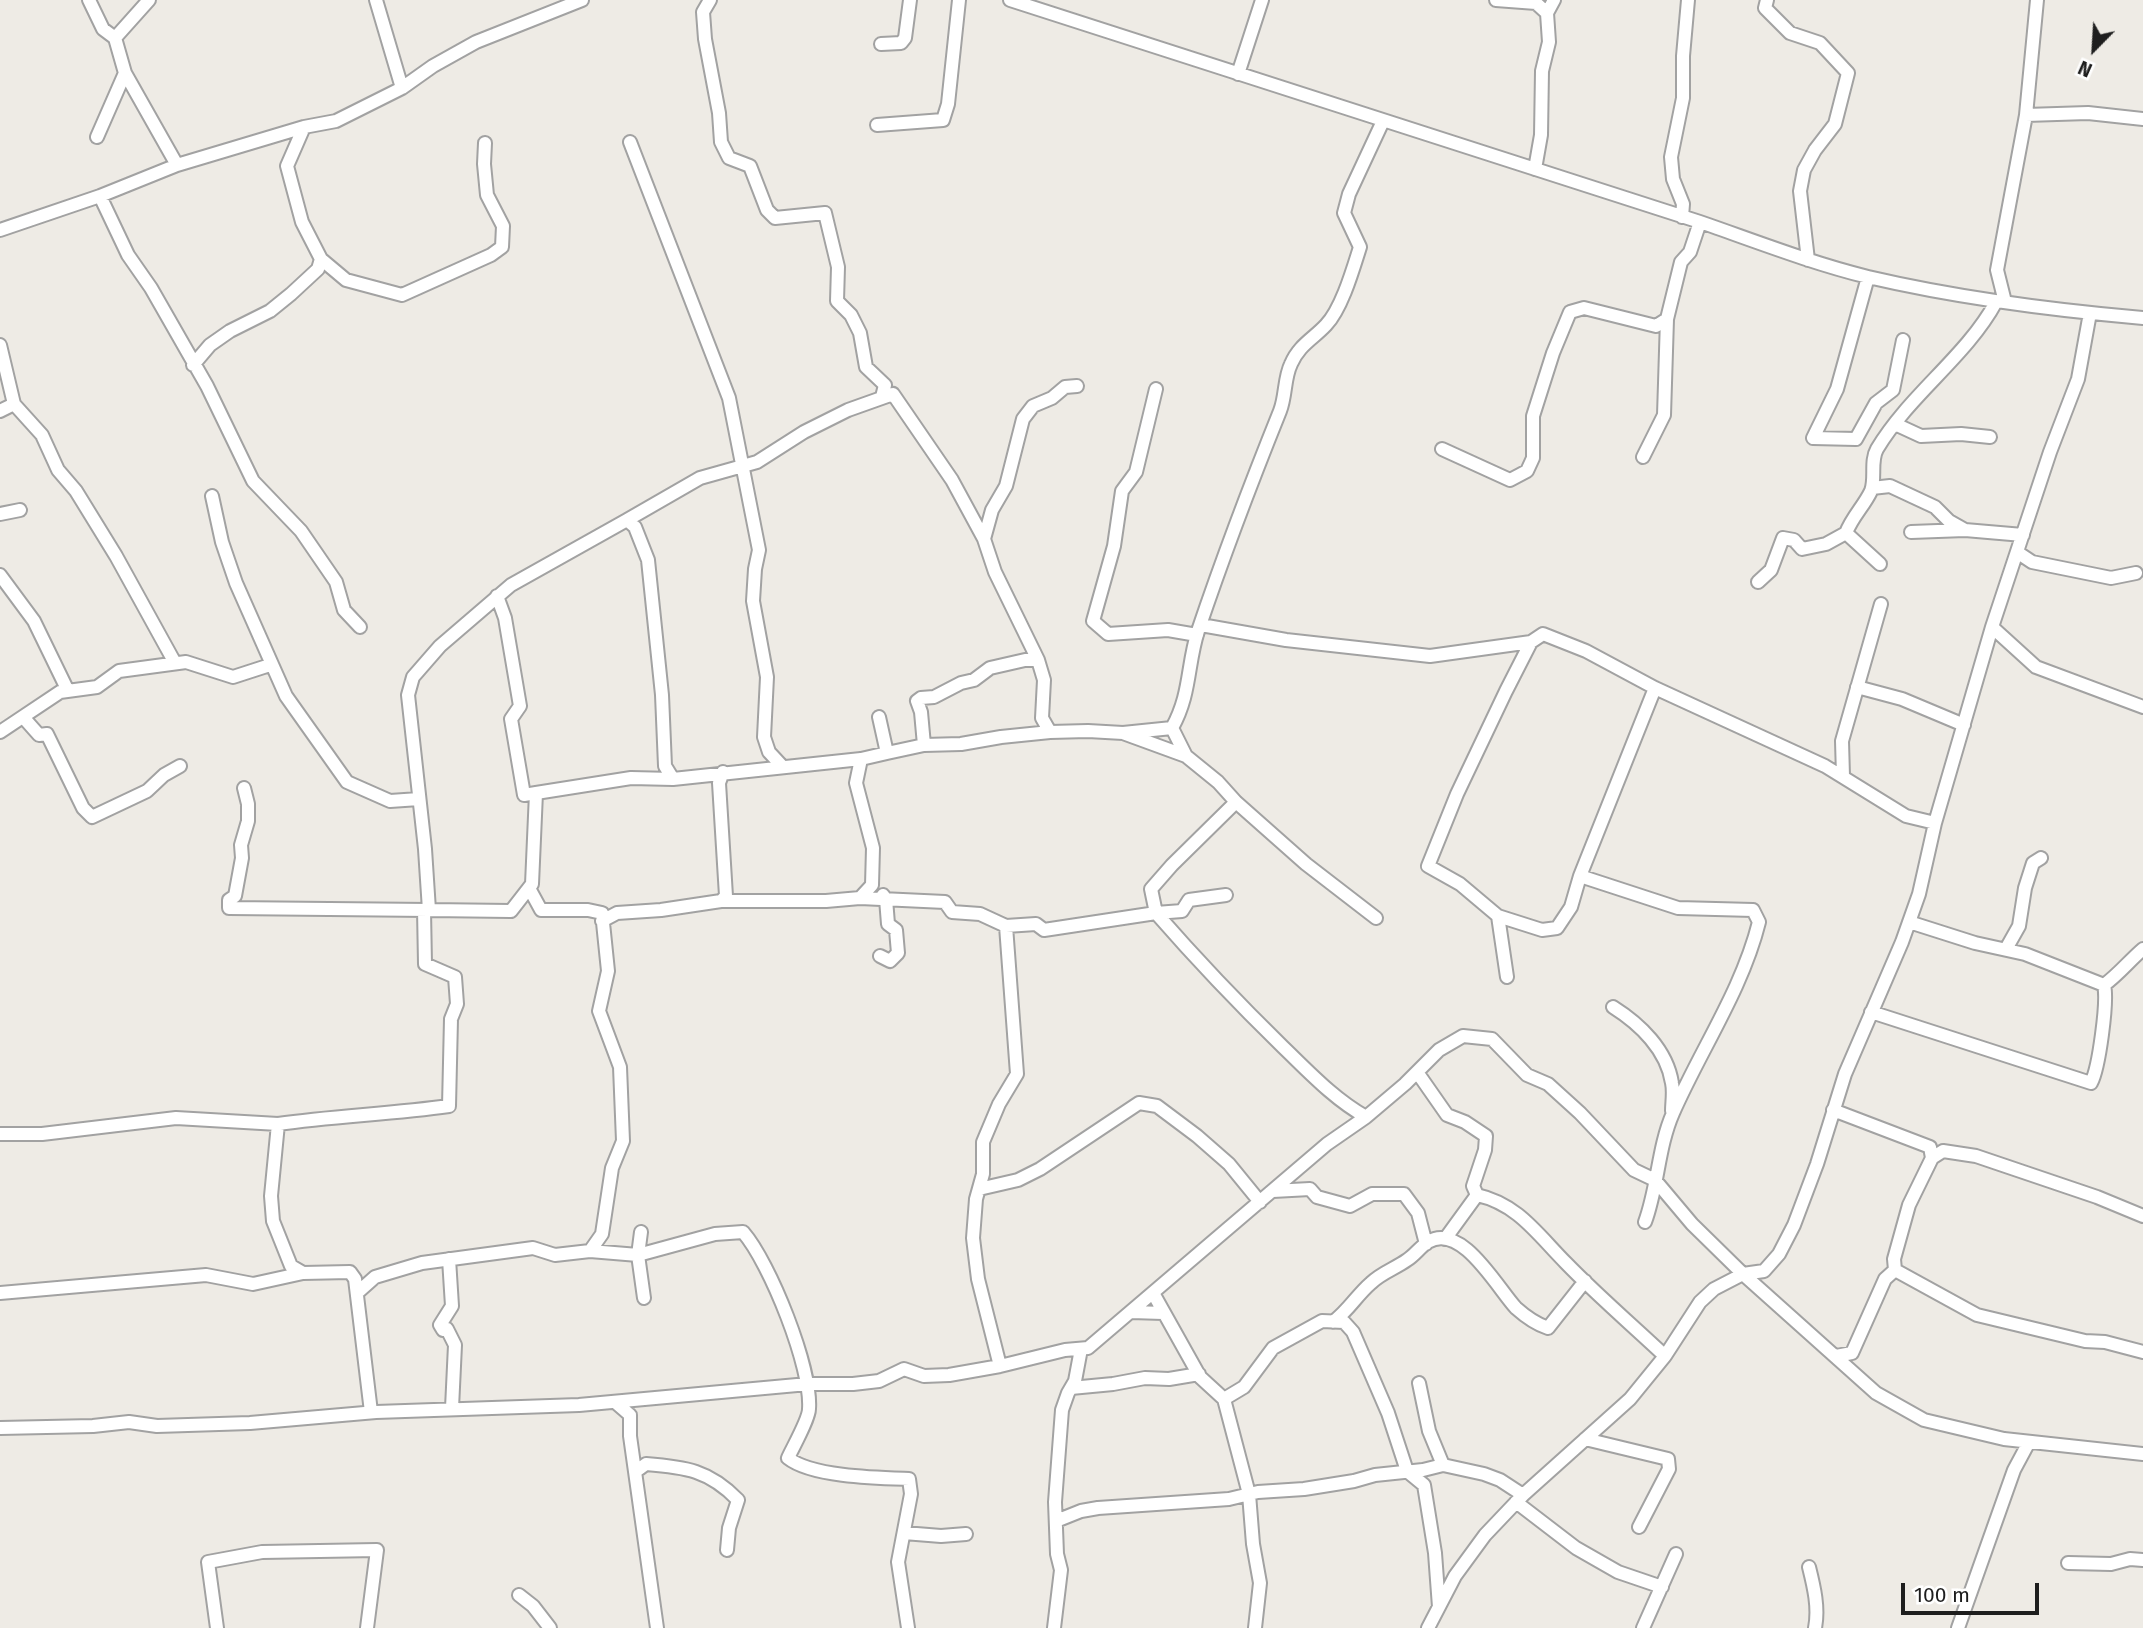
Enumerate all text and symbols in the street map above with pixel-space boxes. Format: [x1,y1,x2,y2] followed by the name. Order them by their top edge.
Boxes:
[2059,14,2129,84] north arrow
[2075,56,2096,82] text: N
[1905,1568,2043,1612] scale bar
[1914,1582,1970,1608] text: 100 m

